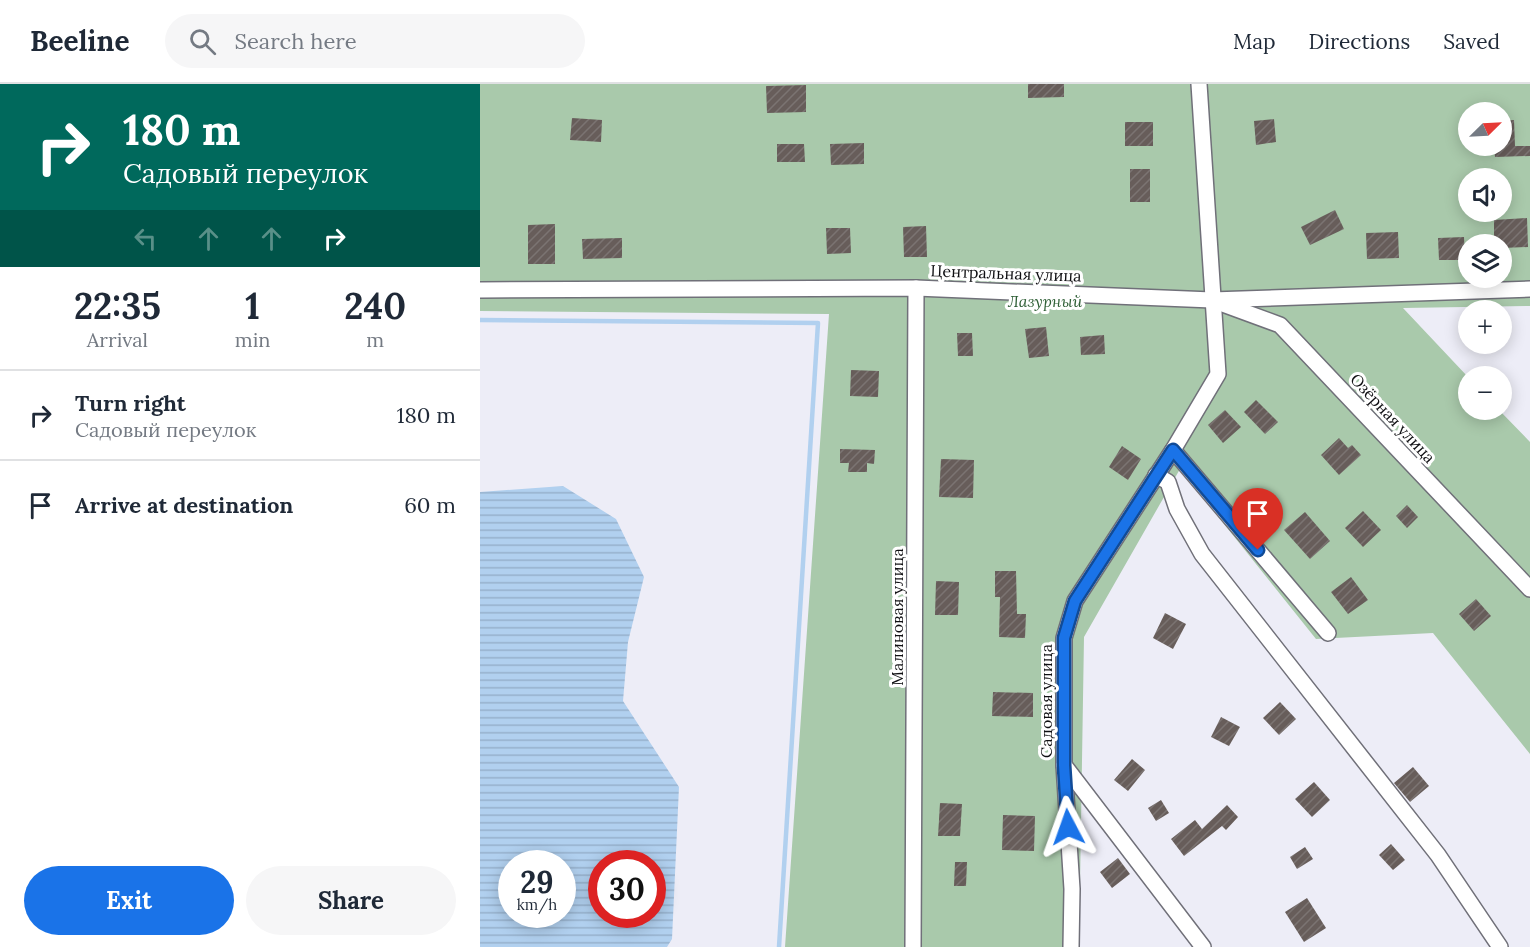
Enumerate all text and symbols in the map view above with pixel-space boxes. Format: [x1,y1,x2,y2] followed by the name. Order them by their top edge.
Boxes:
[165,14,585,68] search box
[30,23,129,59] text: Beeline
[186,25,219,58] icon: search
[234,27,357,55] text: Search here
[1233,28,1276,55] text: Map
[1309,28,1410,55] text: Directions
[1443,28,1500,55] text: Saved
[1458,102,1512,156] north arrow
[1458,102,1512,420] map controls
[123,103,240,157] text: 180 m
[24,108,102,186] icon: right
[123,156,368,190] text: Садовый переулок
[1458,168,1512,222] button: sound
[129,222,162,255] icon: left
[192,222,225,255] icon: ahead
[255,222,288,255] icon: ahead
[318,222,351,255] icon: right
[1458,234,1512,288] button: layers
[930,260,1082,286] street label: Центральная улица
[74,283,161,329] text: 22:35
[245,283,260,329] text: 1
[344,283,406,329] text: 240
[1008,291,1083,311] park label: Лазурный
[1458,300,1512,354] button: +
[87,327,148,352] text: Arrival
[235,327,270,352] text: min
[366,327,384,352] text: m
[1458,366,1512,420] button: −
[1346,369,1440,467] street label: Озёрная улица
[75,389,186,417] text: Turn right
[24,399,57,432] icon: right
[397,401,456,429] text: 180 m
[75,417,257,442] text: Садовый переулок
[1232,488,1283,550] pin
[24,489,57,522] icon: arrive
[75,491,293,519] text: Arrive at destination
[404,491,456,519] text: 60 m
[1241,497,1274,530] icon: arrive
[887,548,907,686] street label: Малиновая улица
[1036,644,1056,758] street label: Садовая улица
[1036,795,1100,859] position arrow
[588,850,666,928] speed limit sign: 30
[520,863,554,901] text: 29
[24,866,234,935] button: Exit
[246,866,456,935] button: Share
[517,895,557,914] text: km/h

